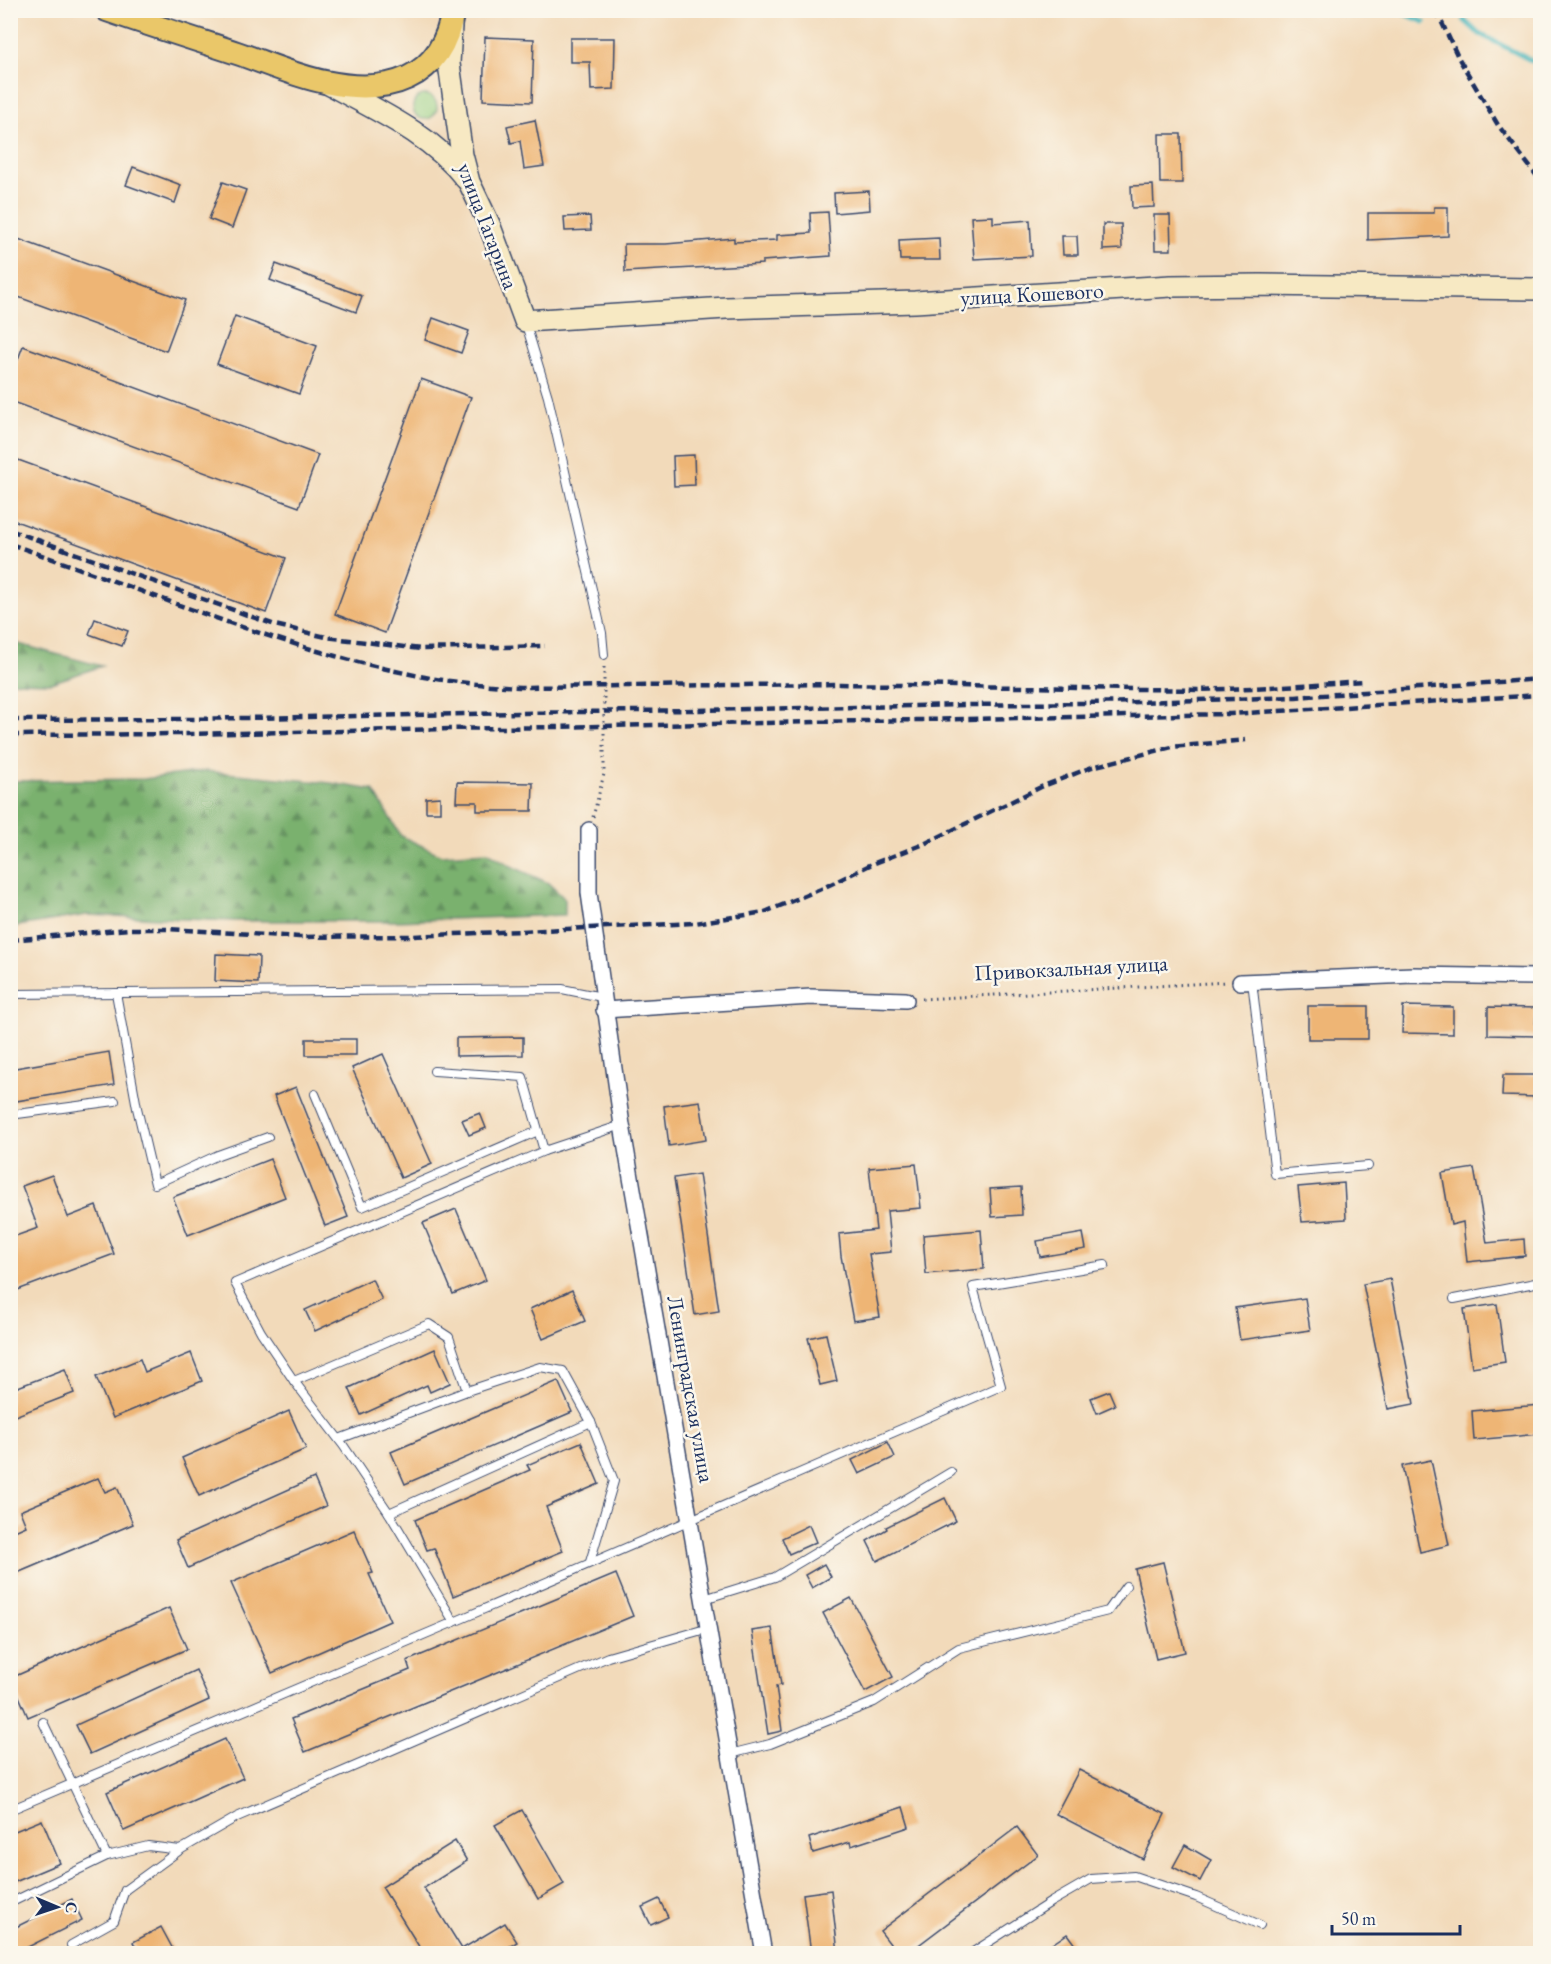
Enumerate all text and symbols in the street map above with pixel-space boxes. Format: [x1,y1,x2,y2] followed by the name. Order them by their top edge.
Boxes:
[451,159,526,294] street label: улица Гагарина
[960,276,1104,312] street label: улица Кошевого
[973,948,1169,988] street label: Привокзальная улица
[660,1293,722,1485] street label: Ленинградская улица
[27,1877,87,1937] north arrow
[1332,1898,1460,1936] scale bar
[61,1901,82,1914] text: С
[1341,1907,1376,1930] text: 50 m

